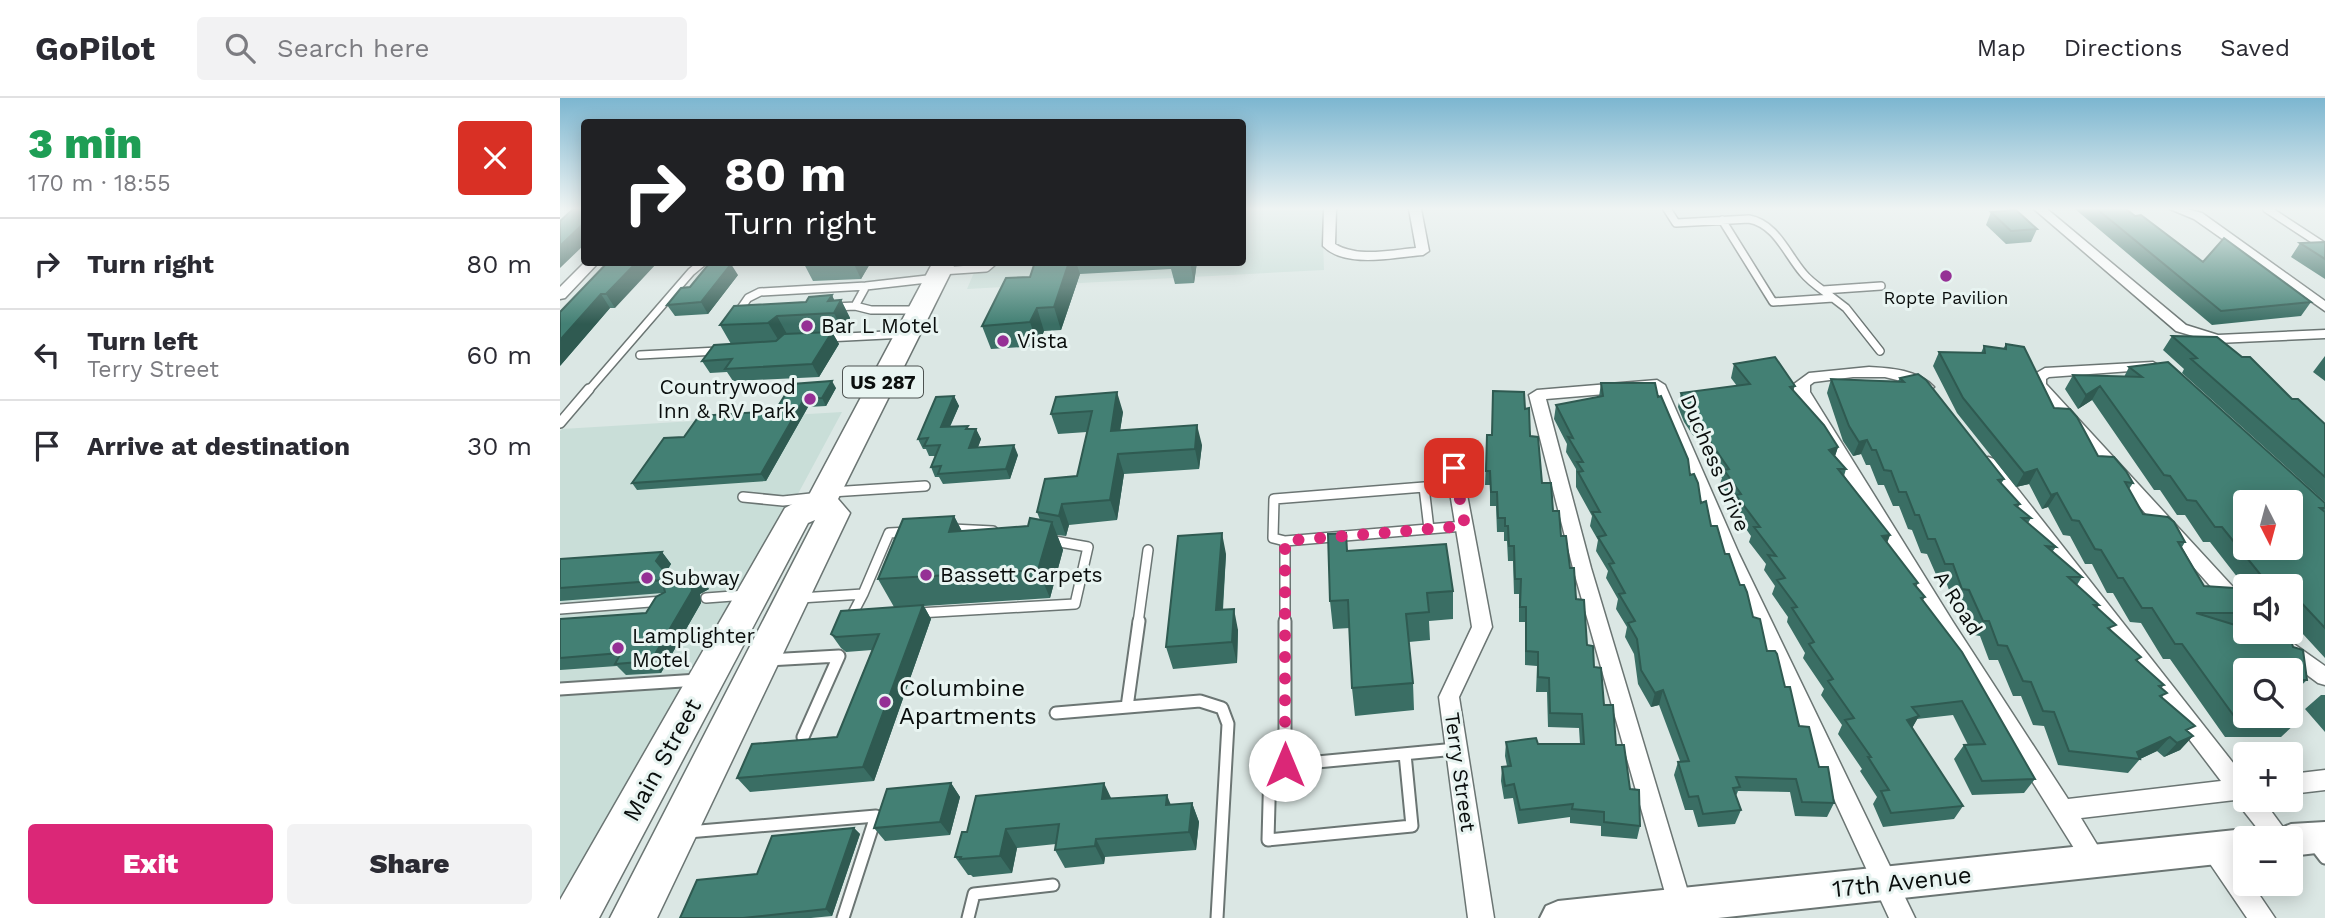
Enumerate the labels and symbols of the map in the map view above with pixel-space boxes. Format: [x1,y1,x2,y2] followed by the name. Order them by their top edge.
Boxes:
[1938,268,1954,284] marker: Ropte Pavilion
[1884,287,2008,308] place label: Ropte Pavilion
[821,313,939,338] place label: Bar L Motel
[799,318,815,334] marker: Bar L Motel
[1017,328,1068,353] place label: Vista
[995,333,1011,349] marker: Vista
[843,366,923,398] road number: US 287
[658,374,796,423] place label: Countrywood Inn & RV Park
[1675,390,1756,535] street label: Duchess Drive
[802,391,818,407] marker: Countrywood Inn & RV Park
[1424,438,1484,498] pin
[2233,490,2303,560] north arrow
[940,562,1103,587] place label: Bassett Carpets
[661,565,740,590] place label: Subway
[1929,566,1988,640] street label: A Road
[918,567,934,583] marker: Bassett Carpets
[639,570,655,586] marker: Subway
[632,623,756,672] place label: Lamplighter Motel
[610,640,626,656] marker: Lamplighter Motel
[899,674,1037,730] place label: Columbine Apartments
[617,694,707,826] street label: Main Street
[877,694,893,710] marker: Columbine Apartments
[1440,711,1481,833] street label: Terry Street
[1248,728,1322,802] position arrow
[1831,861,1973,903] street label: 17th Avenue

